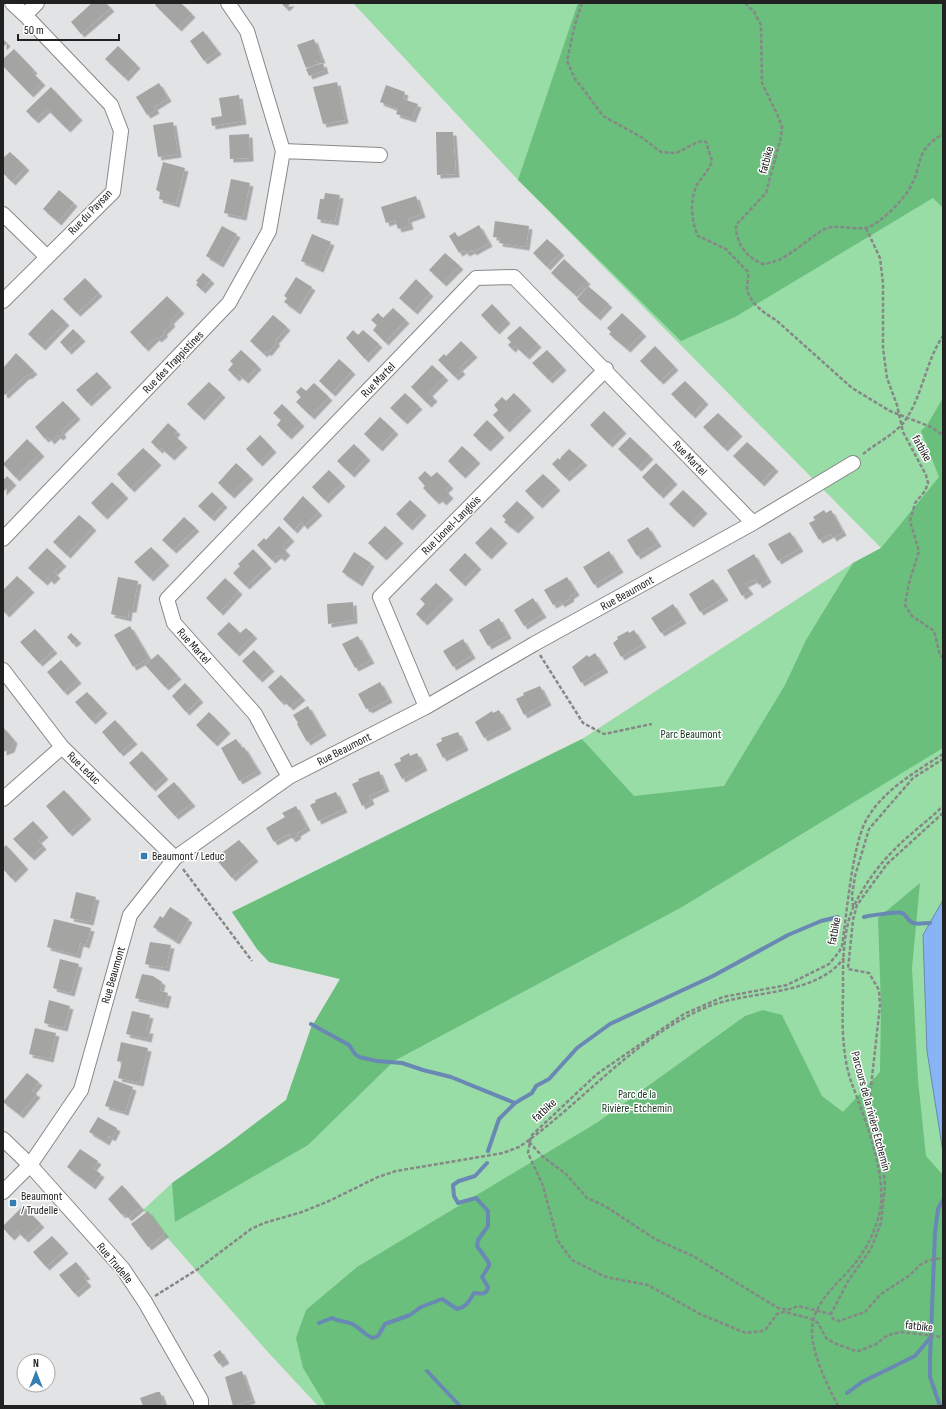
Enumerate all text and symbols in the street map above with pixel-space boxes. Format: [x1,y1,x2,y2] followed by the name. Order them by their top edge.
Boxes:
[18,16,119,42] scale bar
[24,23,44,38] text: 50 m
[756,144,777,176] street label: fatbike
[65,187,116,238] street label: Rue du Paysan
[140,328,207,397] street label: Rue des Trappistines
[358,360,399,401] street label: Rue Martel
[908,432,935,464] street label: fatbike
[669,438,710,479] street label: Rue Martel
[418,492,484,558] street label: Rue Lionel-Langlois
[598,572,657,614] street label: Rue Beaumont
[174,625,214,667] street label: Rue Martel
[661,727,722,742] park label: Parc Beaumont
[315,729,374,769] street label: Rue Beaumont
[64,749,104,788] street label: Rue Leduc
[152,849,225,864] place label: Beaumont / Leduc
[139,851,149,861] marker: Beaumont / Leduc
[824,916,845,946] street label: fatbike
[98,945,129,1005] street label: Rue Beaumont
[847,1050,894,1173] street label: Parcours de la rivière Etchemin
[602,1087,672,1116] park label: Parc de la Rivière-Etchemin
[529,1095,560,1125] street label: fatbike
[21,1189,63,1218] place label: Beaumont / Trudelle
[8,1198,18,1208] marker: Beaumont / Trudelle
[93,1240,136,1287] street label: Rue Trudelle
[904,1318,934,1335] street label: fatbike
[16,1353,56,1393] north arrow
[33,1357,39,1370] text: N

